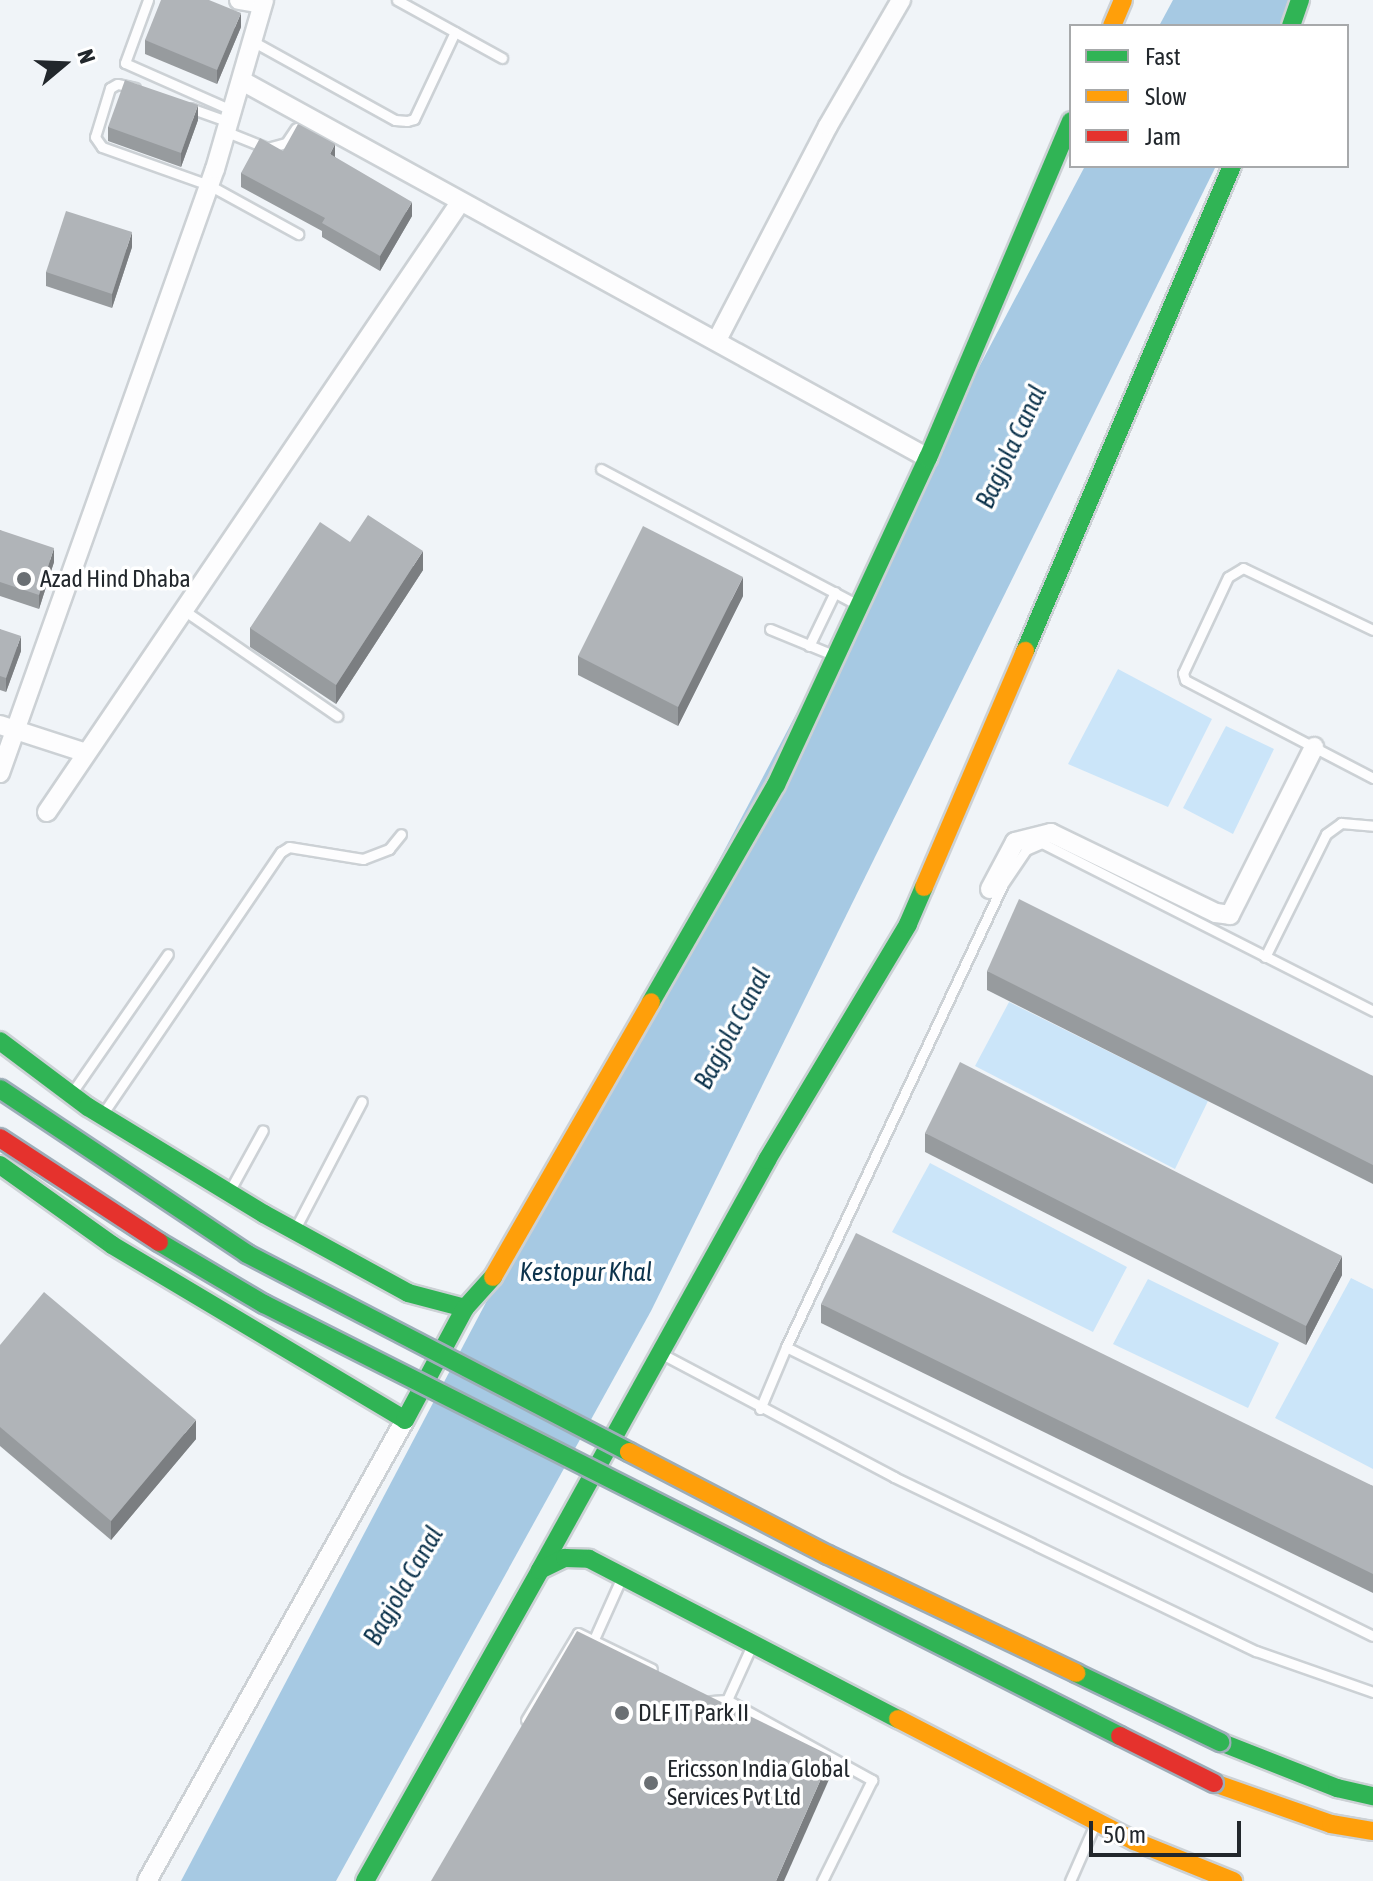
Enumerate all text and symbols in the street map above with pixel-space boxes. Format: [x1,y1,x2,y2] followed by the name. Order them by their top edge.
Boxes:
[24,24,104,104] north arrow
[1069,24,1349,168] legend
[1145,43,1181,70] text: Fast
[72,46,101,67] text: N
[1145,83,1187,110] text: Slow
[1145,123,1181,150] text: Jam
[970,380,1054,514] water label: Bagjola Canal
[40,565,191,593] place label: Azad Hind Dhaba
[15,570,33,588] marker: Azad Hind Dhaba
[688,963,778,1095] water label: Bagjola Canal
[519,1257,653,1289] water label: Kestopur Khal
[357,1521,451,1651] water label: Bagjola Canal
[638,1699,749,1727] place label: DLF IT Park II
[613,1704,631,1722] marker: DLF IT Park II
[667,1755,850,1811] place label: Ericsson India Global Services Pvt Ltd
[642,1774,660,1792] marker: Ericsson India Global Services Pvt Ltd
[1093,1805,1245,1855] scale bar
[1103,1821,1146,1848] text: 50 m

